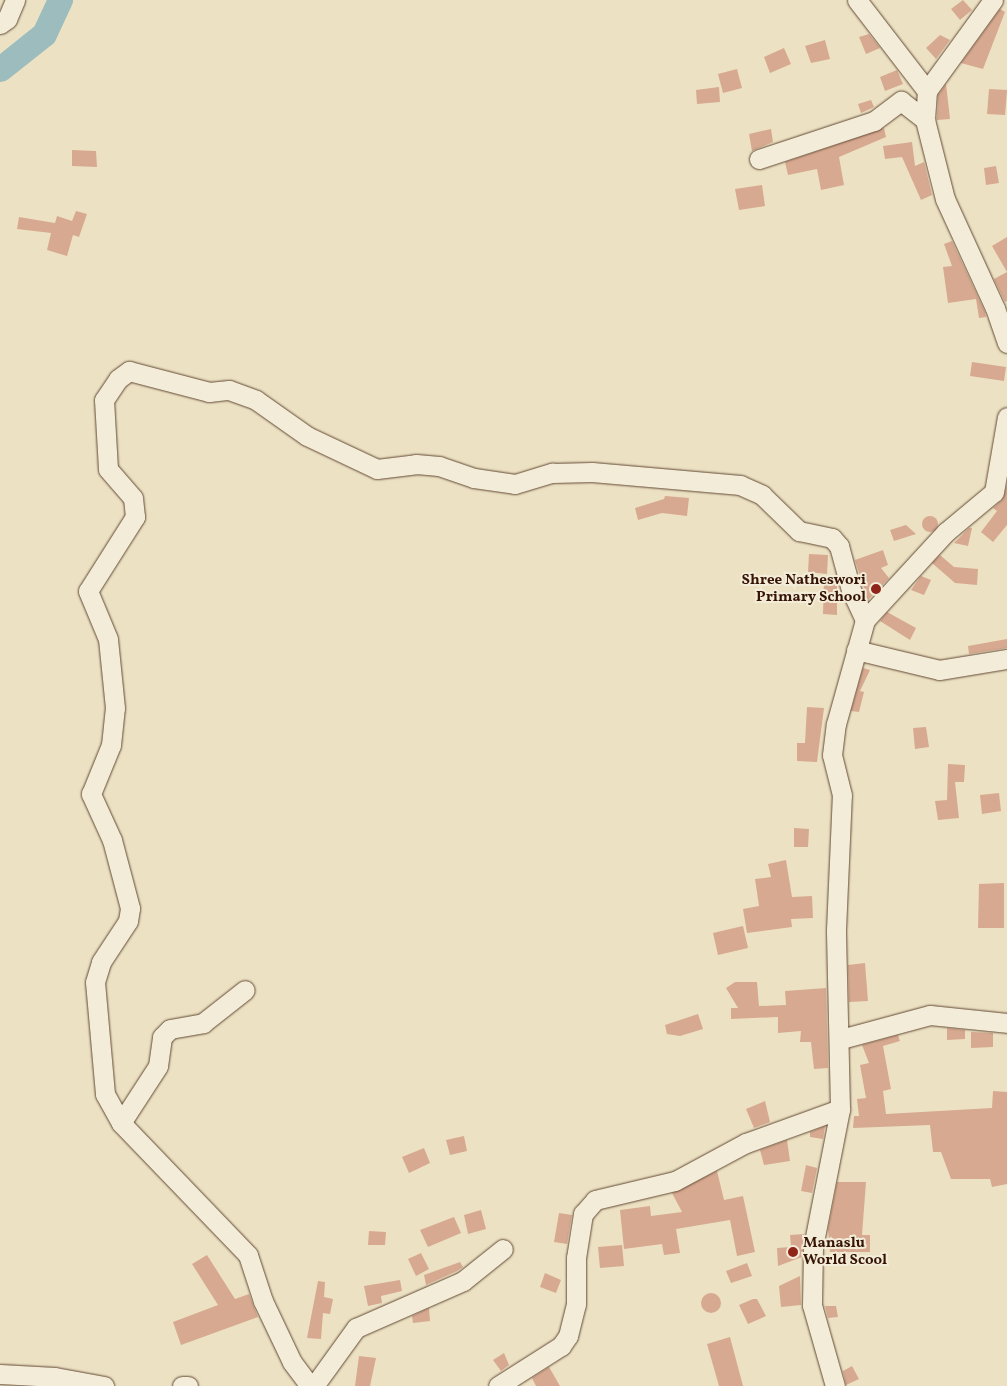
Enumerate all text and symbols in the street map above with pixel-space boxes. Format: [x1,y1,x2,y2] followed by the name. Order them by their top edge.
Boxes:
[742,571,866,606] place label: Shree Natheswori Primary School
[870,583,882,595] marker: Shree Natheswori Primary School
[803,1234,887,1269] place label: Manaslu World Scool
[787,1246,799,1258] marker: Manaslu World Scool

